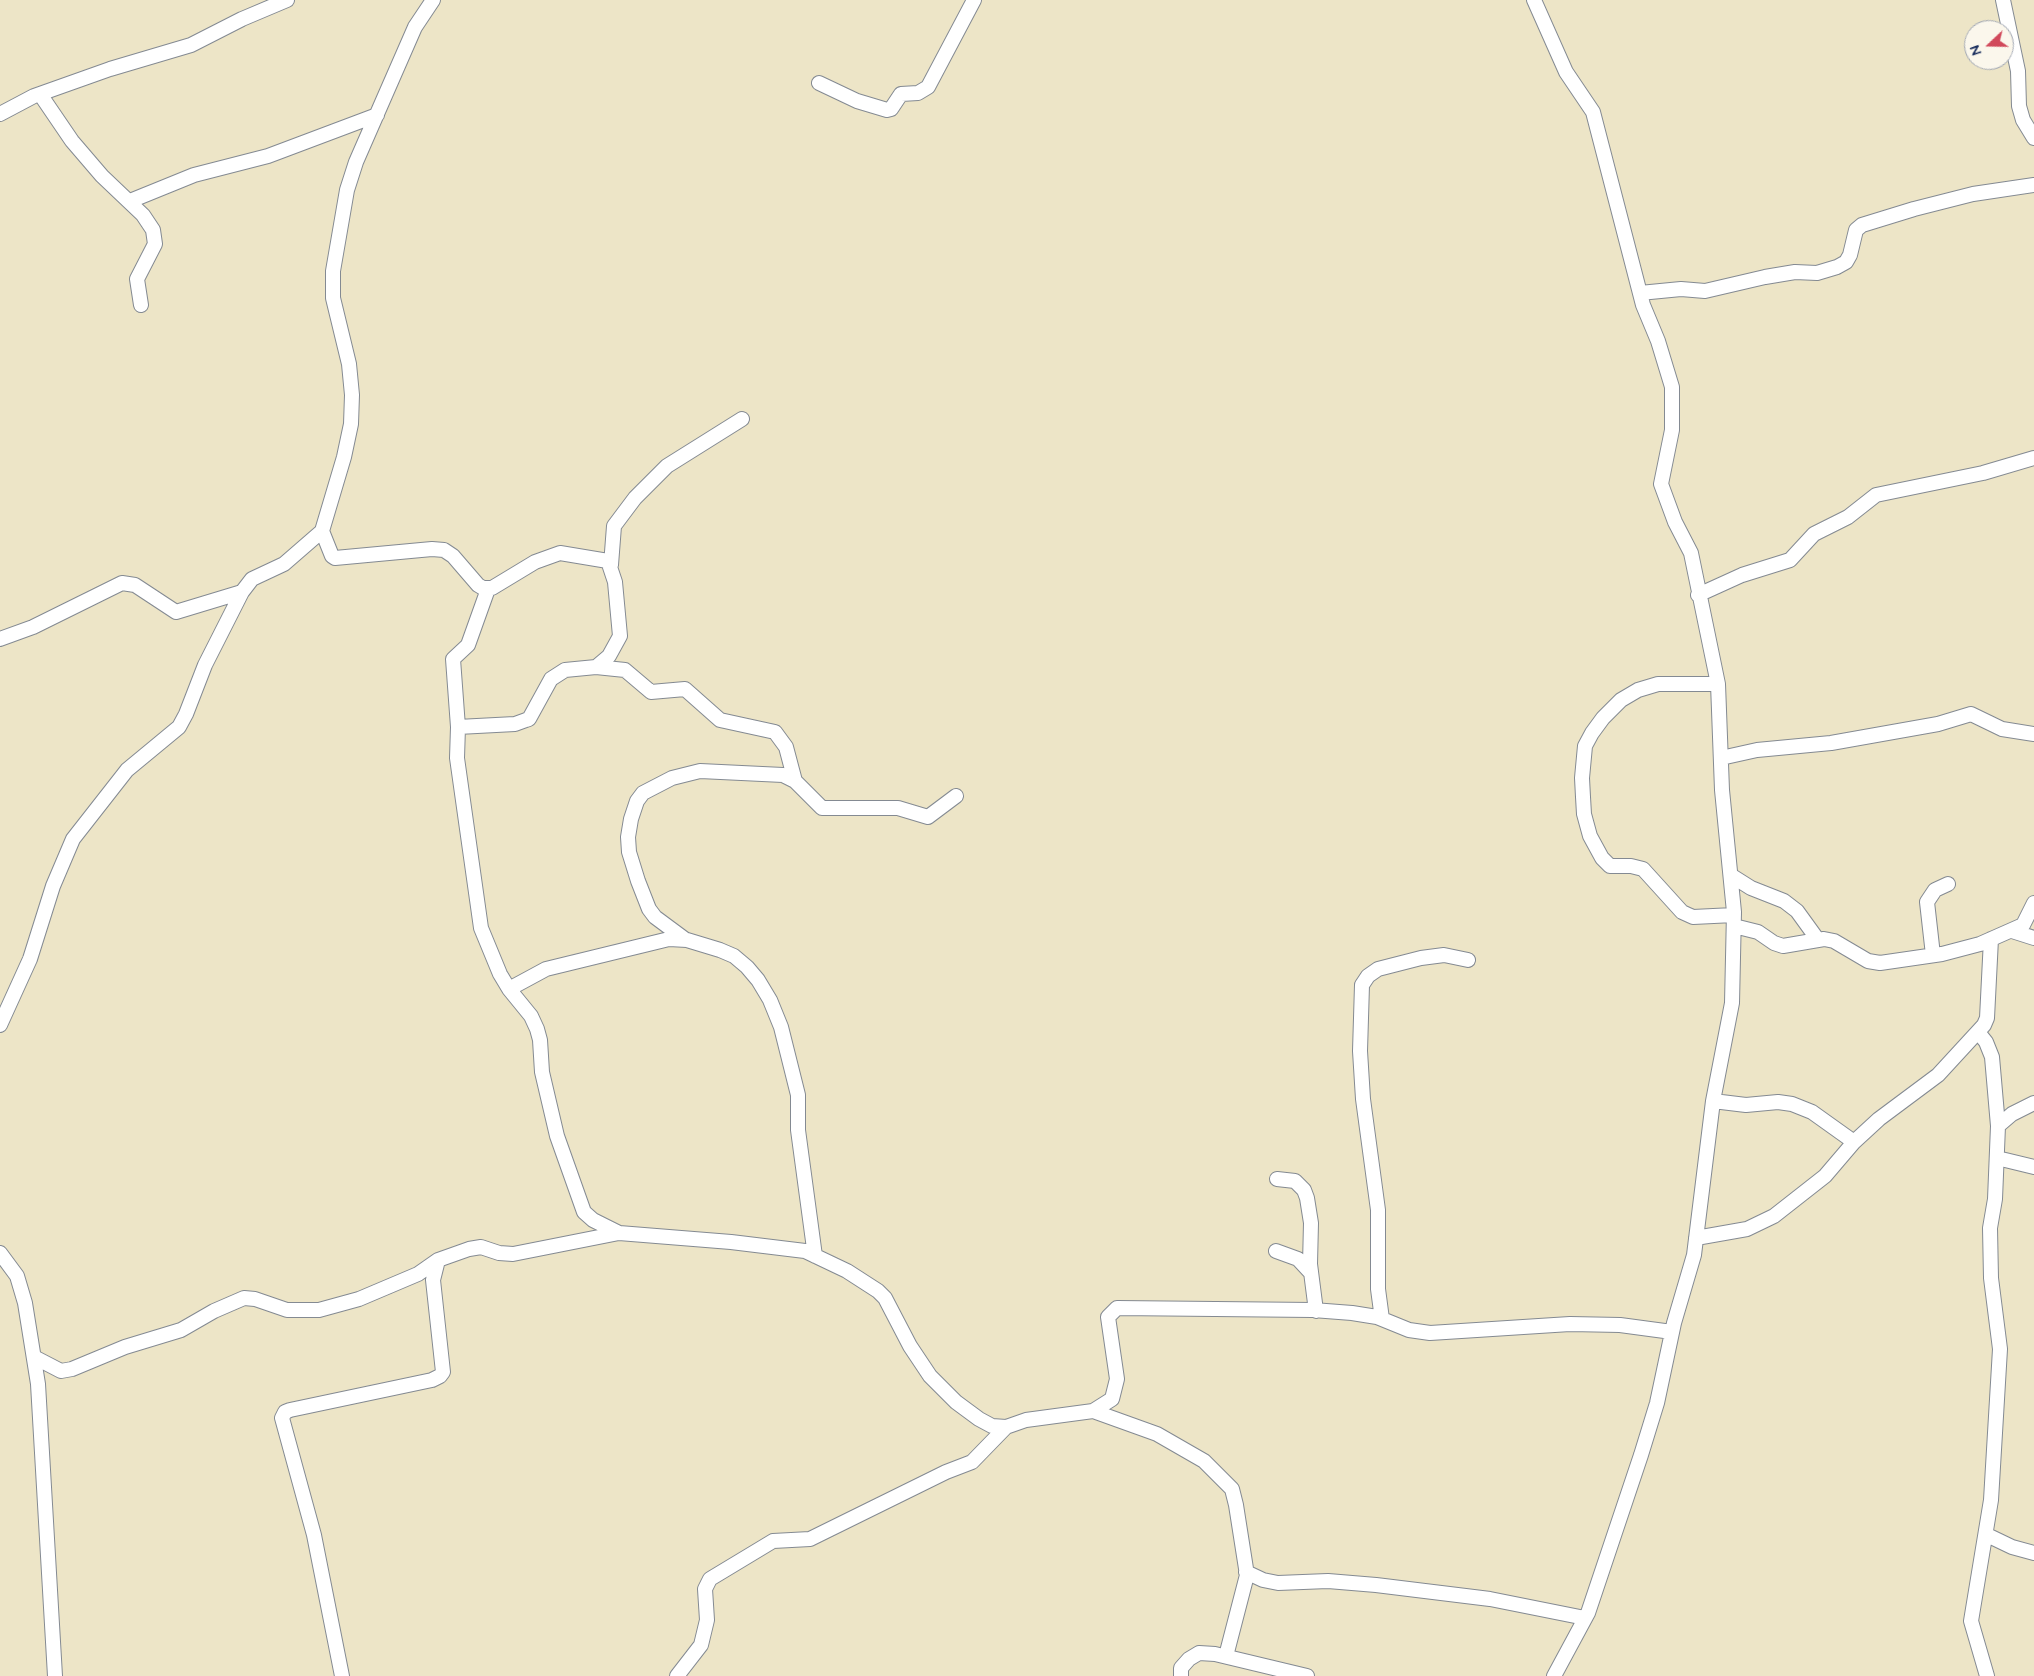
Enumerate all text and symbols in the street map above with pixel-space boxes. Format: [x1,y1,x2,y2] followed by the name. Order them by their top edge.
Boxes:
[1964,20,2014,70] north arrow
[1965,42,1987,58] text: N

